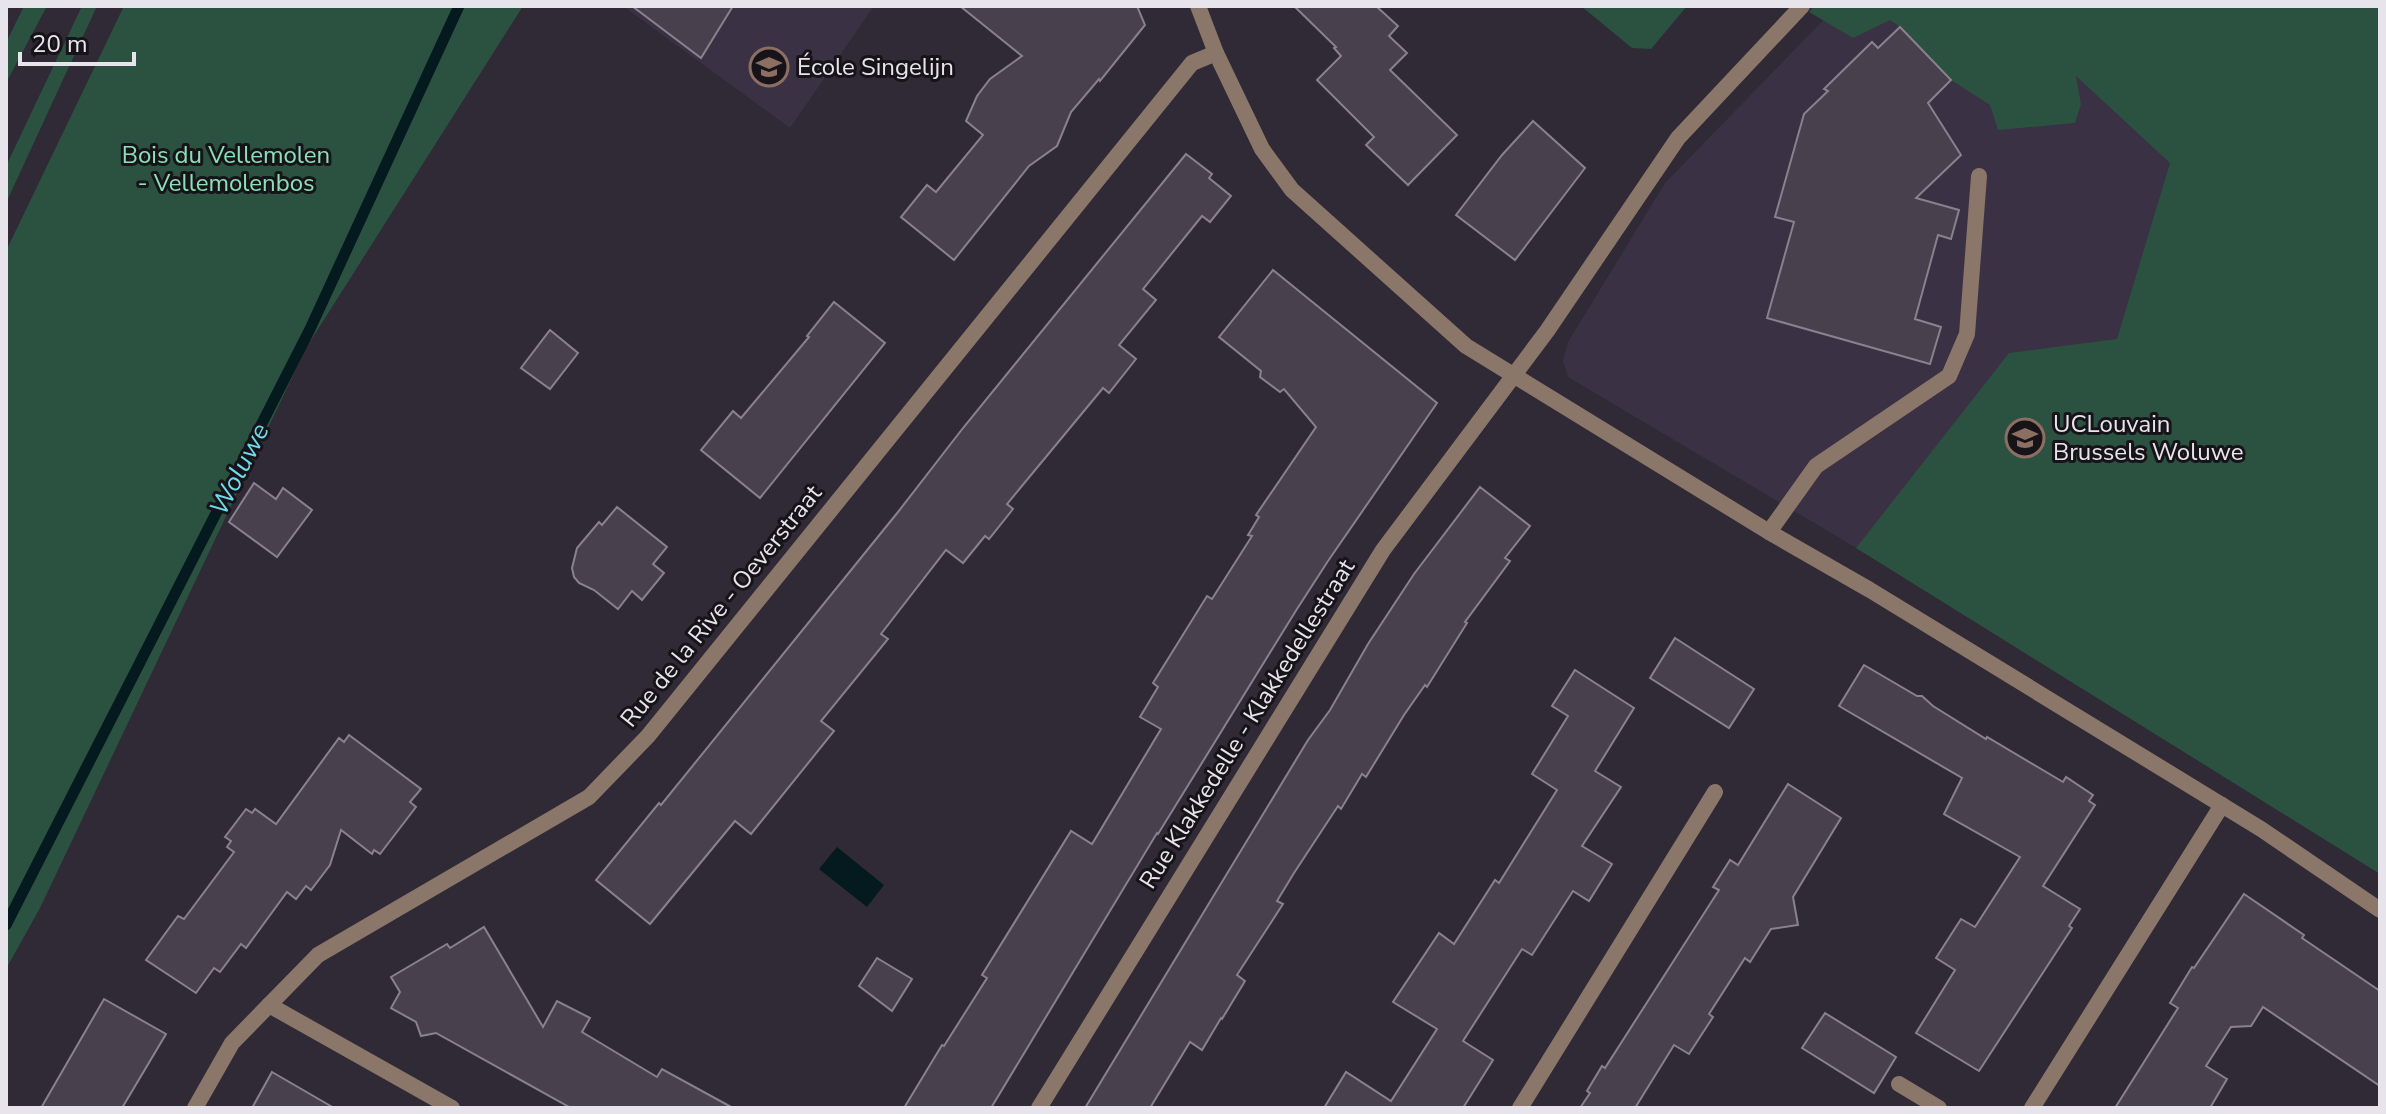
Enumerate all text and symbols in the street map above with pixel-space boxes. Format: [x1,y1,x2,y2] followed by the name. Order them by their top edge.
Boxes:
[20,16,134,66] scale bar
[32,28,88,60] text: 20 m
[748,46,790,88] school or university icon: École Singelijn
[797,51,954,83] place label: École Singelijn
[122,139,330,199] park label: Bois du Vellemolen - Vellemolenbos
[2053,408,2244,468] place label: UCLouvain Brussels Woluwe
[201,417,278,521] water label: Woluwe
[2004,417,2046,459] school or university icon: UCLouvain Brussels Woluwe
[613,478,829,734] street label: Rue de la Rive - Oeverstraat
[1132,553,1362,895] street label: Rue Klakkedelle - Klakkedellestraat

